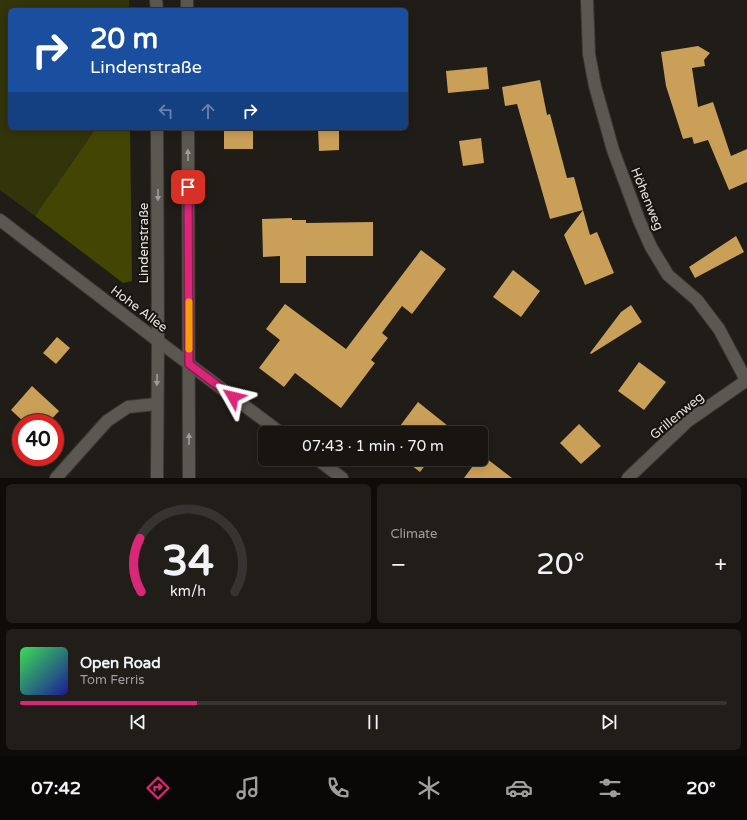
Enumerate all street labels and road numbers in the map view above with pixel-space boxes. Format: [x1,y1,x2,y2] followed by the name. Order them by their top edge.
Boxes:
[627,165,667,233] street label: Höhenweg
[136,203,152,283] street label: Lindenstraße
[107,282,171,336] street label: Hohe Allee
[647,389,707,443] street label: Grillenweg

